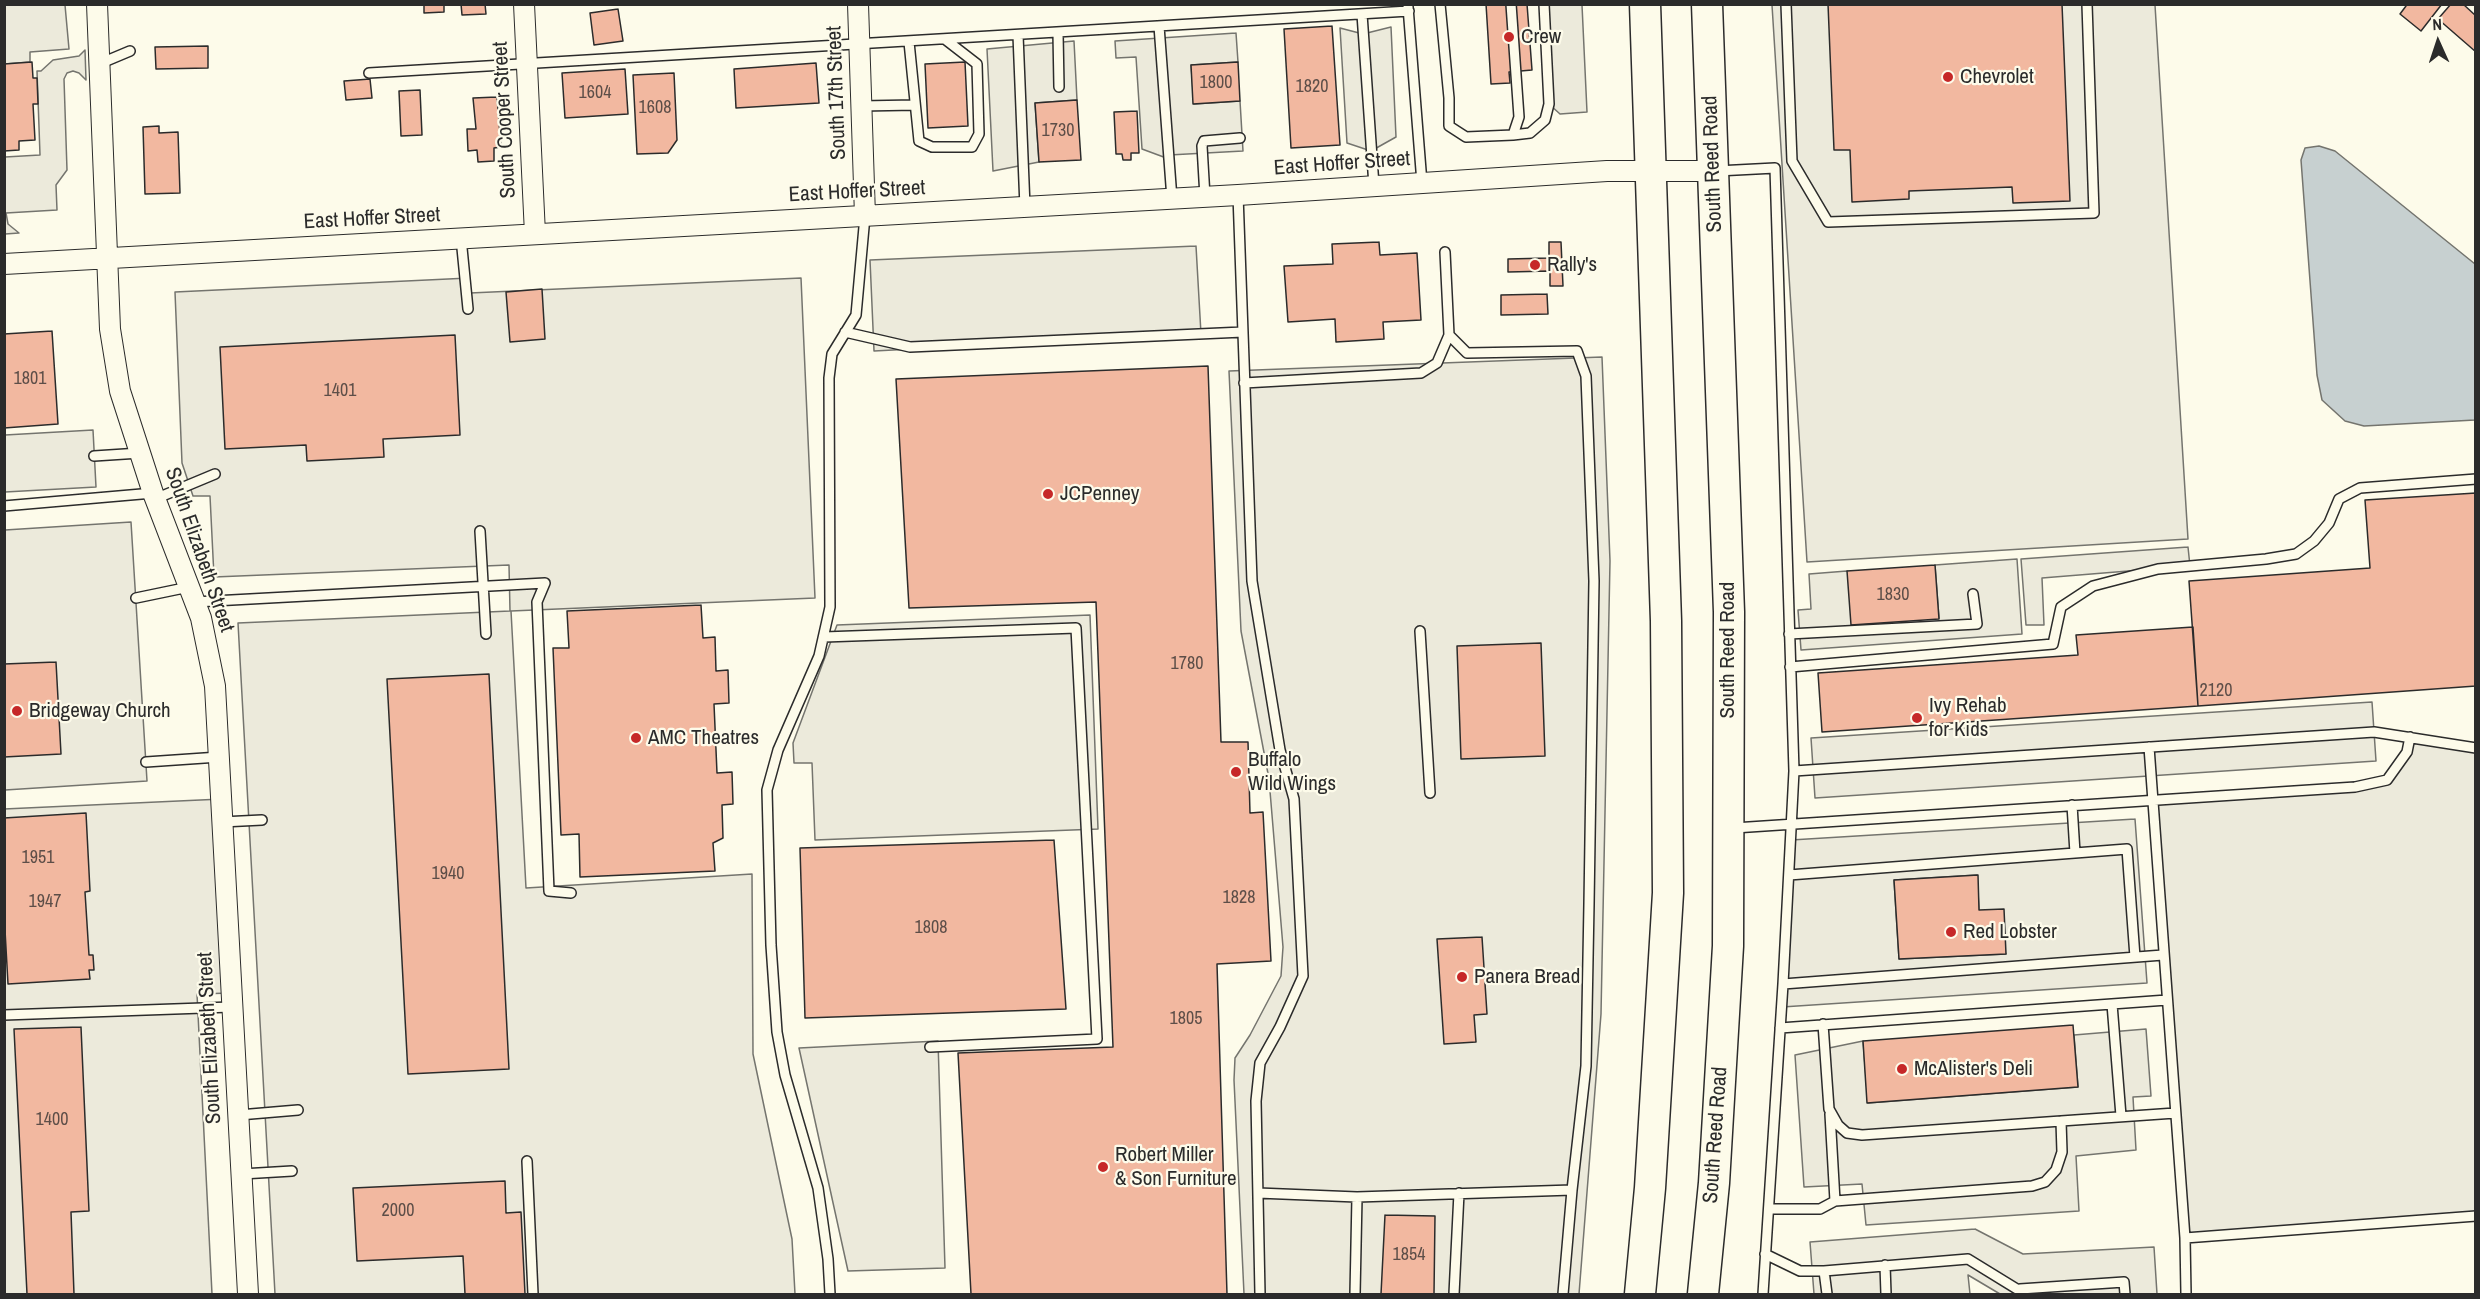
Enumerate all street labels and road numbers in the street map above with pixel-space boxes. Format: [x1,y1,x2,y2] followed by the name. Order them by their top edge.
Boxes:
[822,26,852,160] street label: South 17th Street
[488,41,522,199] street label: South Cooper Street
[1698,95,1728,233] street label: South Reed Road
[1273,147,1411,181] street label: East Hoffer Street
[788,176,926,208] street label: East Hoffer Street
[303,203,441,235] street label: East Hoffer Street
[159,464,239,636] street label: South Elizabeth Street
[1715,582,1741,718] street label: South Reed Road
[193,951,227,1125] street label: South Elizabeth Street
[1699,1066,1733,1204] street label: South Reed Road

